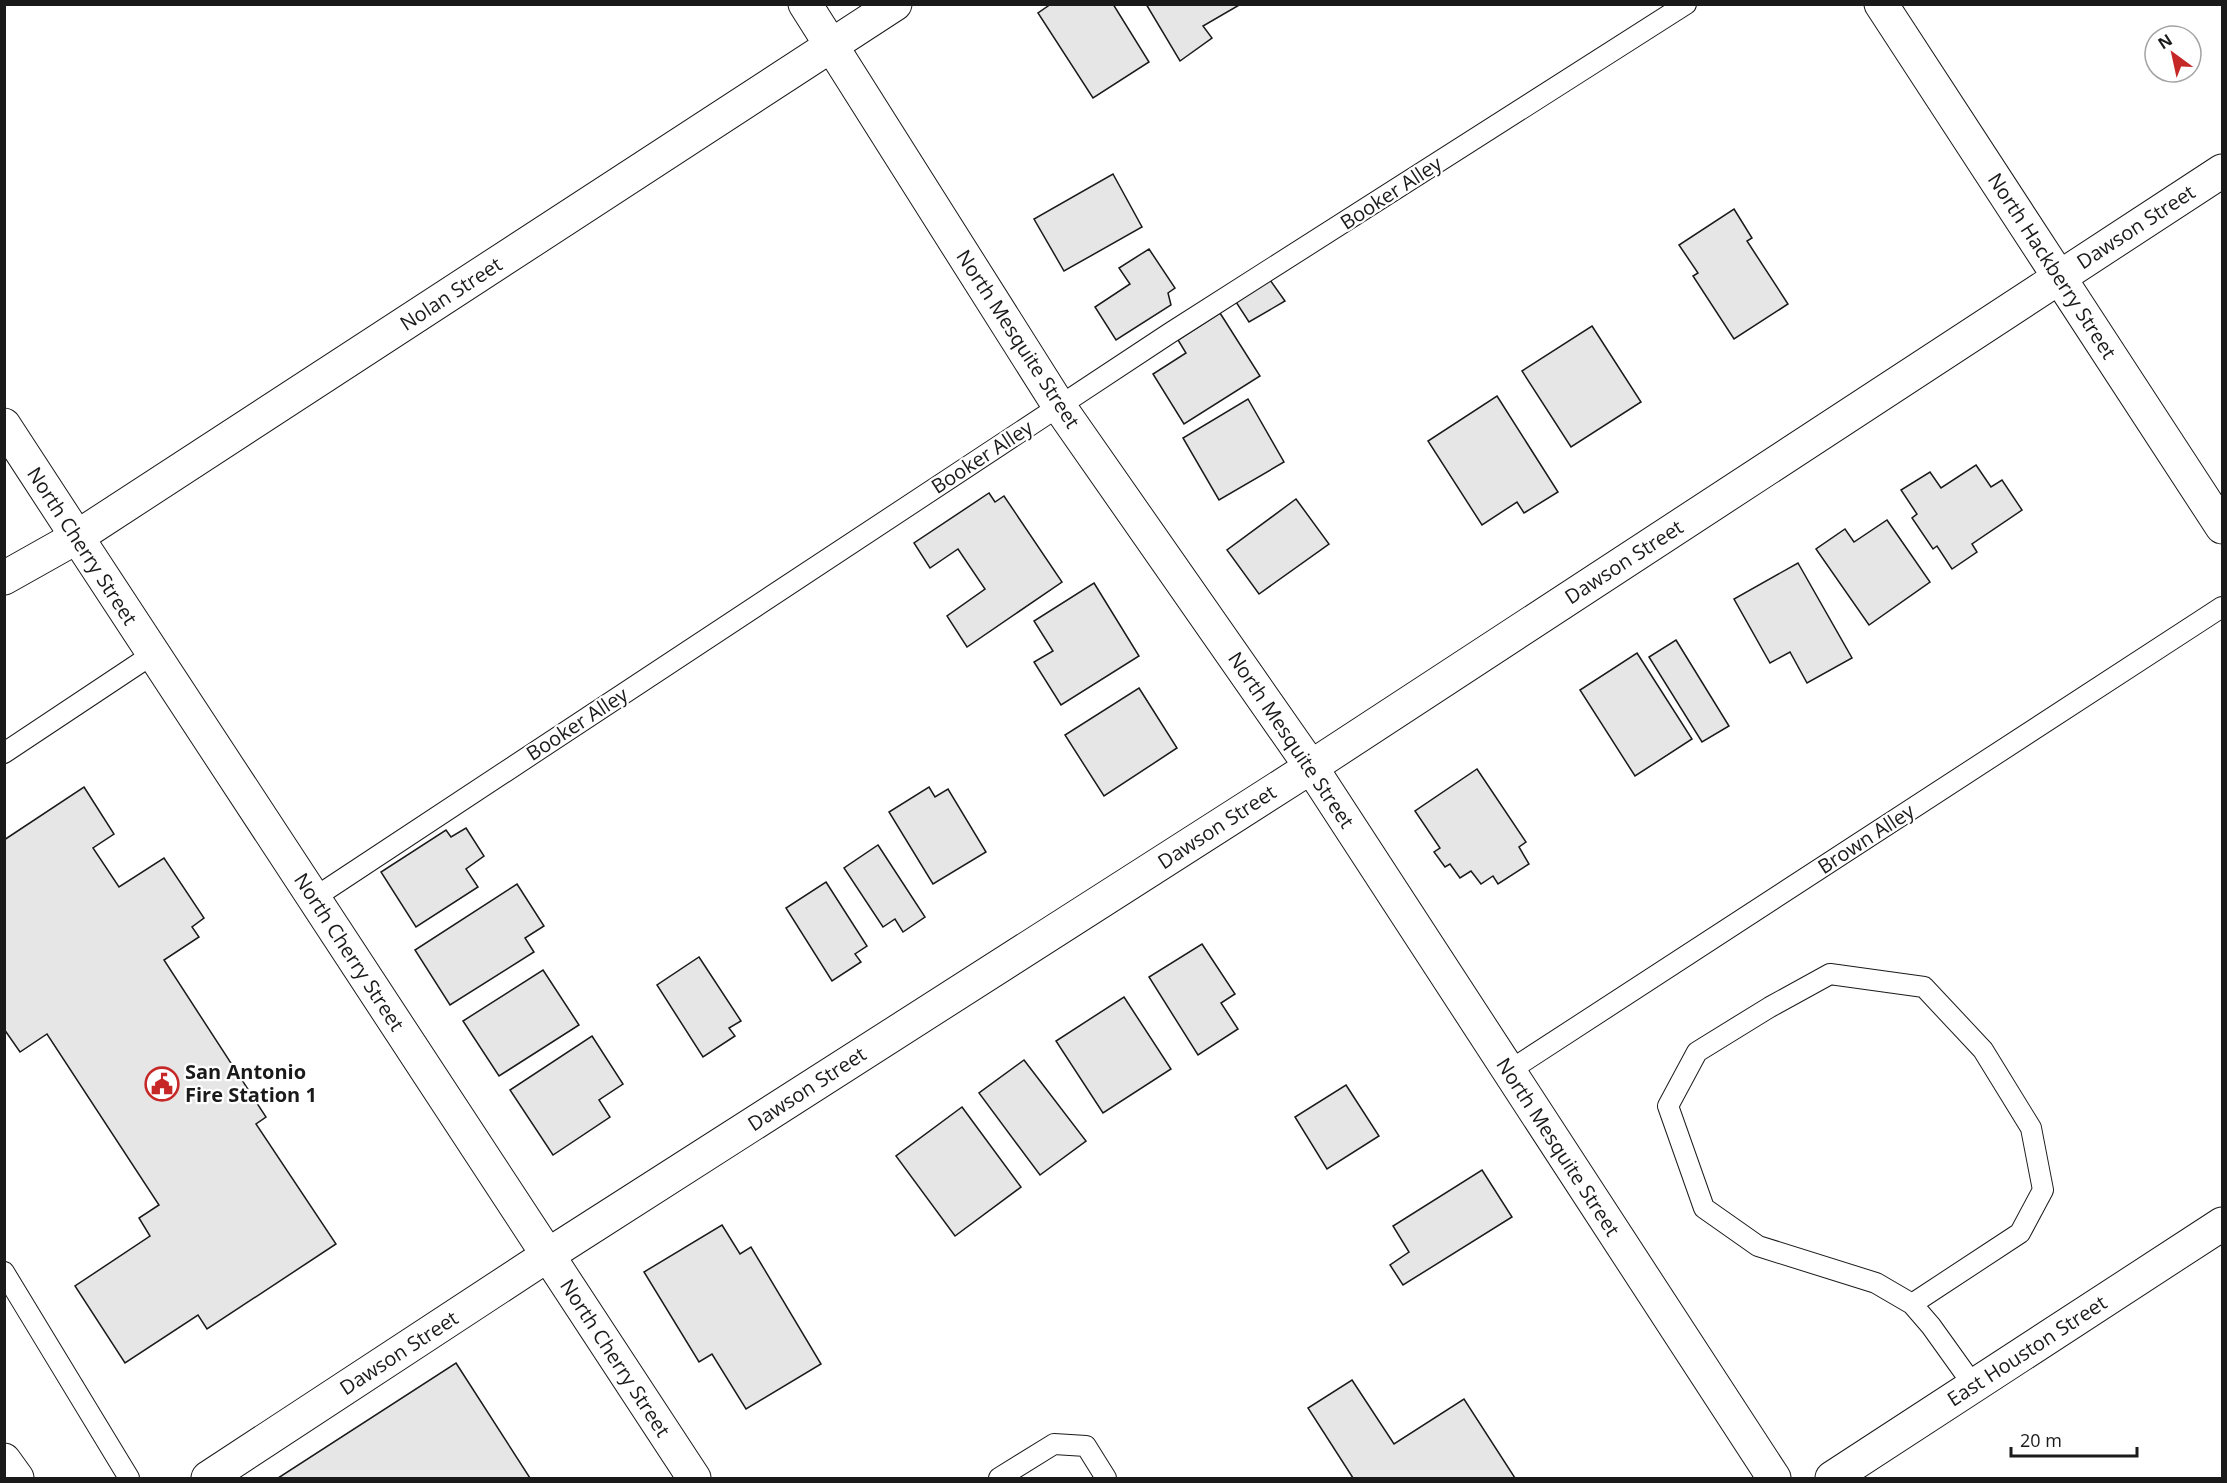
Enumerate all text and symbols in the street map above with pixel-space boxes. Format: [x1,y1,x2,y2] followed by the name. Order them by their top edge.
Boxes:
[2143,24,2203,84] north arrow
[2153,29,2176,54] text: N
[1335,149,1448,236] street label: Booker Alley
[1982,168,2123,364] street label: North Hackberry Street
[2071,178,2200,275] street label: Dawson Street
[951,244,1086,433] street label: North Mesquite Street
[394,251,507,337] street label: Nolan Street
[926,413,1039,500] street label: Booker Alley
[21,461,144,630] street label: North Cherry Street
[1559,513,1688,610] street label: Dawson Street
[1222,646,1361,833] street label: North Mesquite Street
[521,680,634,767] street label: Booker Alley
[1152,778,1281,875] street label: Dawson Street
[1812,797,1920,880] street label: Brown Alley
[288,867,411,1036] street label: North Cherry Street
[742,1040,871,1137] street label: Dawson Street
[1491,1052,1626,1241] street label: North Mesquite Street
[185,1058,317,1108] place label: San Antonio Fire Station 1
[144,1066,180,1102] public building icon: San Antonio Fire Station 1
[554,1273,677,1442] street label: North Cherry Street
[1942,1289,2112,1412] street label: East Houston Street
[334,1304,463,1401] street label: Dawson Street
[2011,1420,2137,1458] scale bar
[2020,1428,2062,1452] text: 20 m

